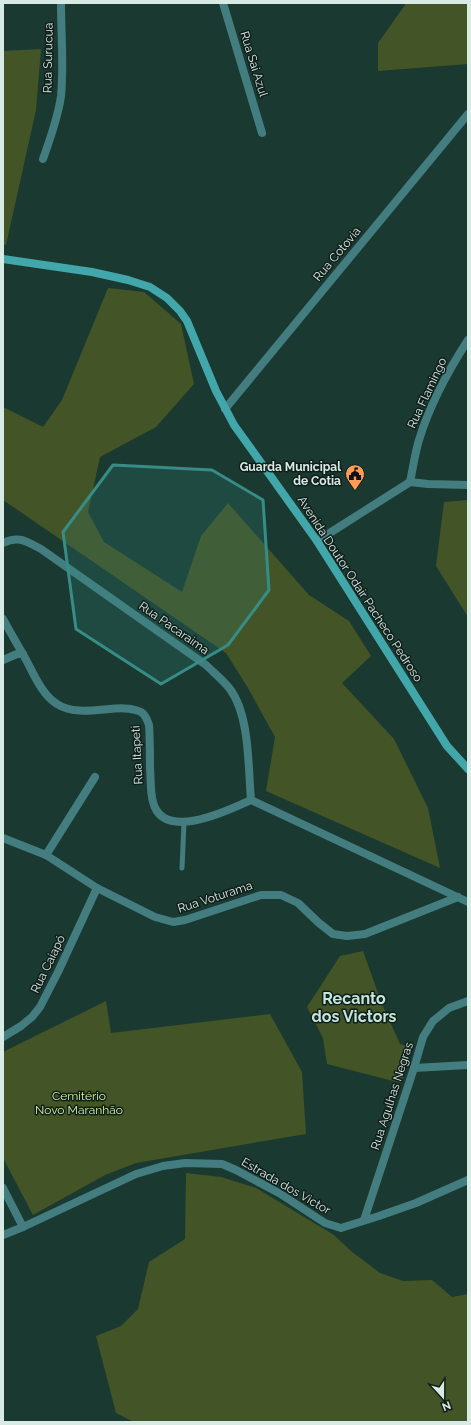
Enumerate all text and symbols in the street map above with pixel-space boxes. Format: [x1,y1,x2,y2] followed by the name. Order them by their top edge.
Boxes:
[40,23,56,93] street label: Rua Surucua
[237,29,271,99] street label: Rua Sai Azul
[310,224,364,284] street label: Rua Cotovia
[404,355,450,431] street label: Rua Flamingo
[240,460,341,488] place label: Guarda Municipal de Cotia
[344,463,366,491] public building icon: Guarda Municipal de Cotia
[295,494,425,684] street label: Avenida Doutor Odair Pacheco Pedroso
[136,599,212,657] street label: Rua Pacaraima
[128,725,146,785] street label: Rua Itapeti
[176,878,254,916] street label: Rua Voturama
[28,933,68,995] street label: Rua Caiapó
[312,989,397,1026] district label: Recanto dos Victors
[368,1040,416,1152] street label: Rua Agulhas Negras
[35,1089,123,1117] park label: Cemitério Novo Maranhão
[239,1155,334,1218] street label: Estrada dos Victor
[423,1377,463,1417] north arrow
[440,1398,453,1413] text: N

